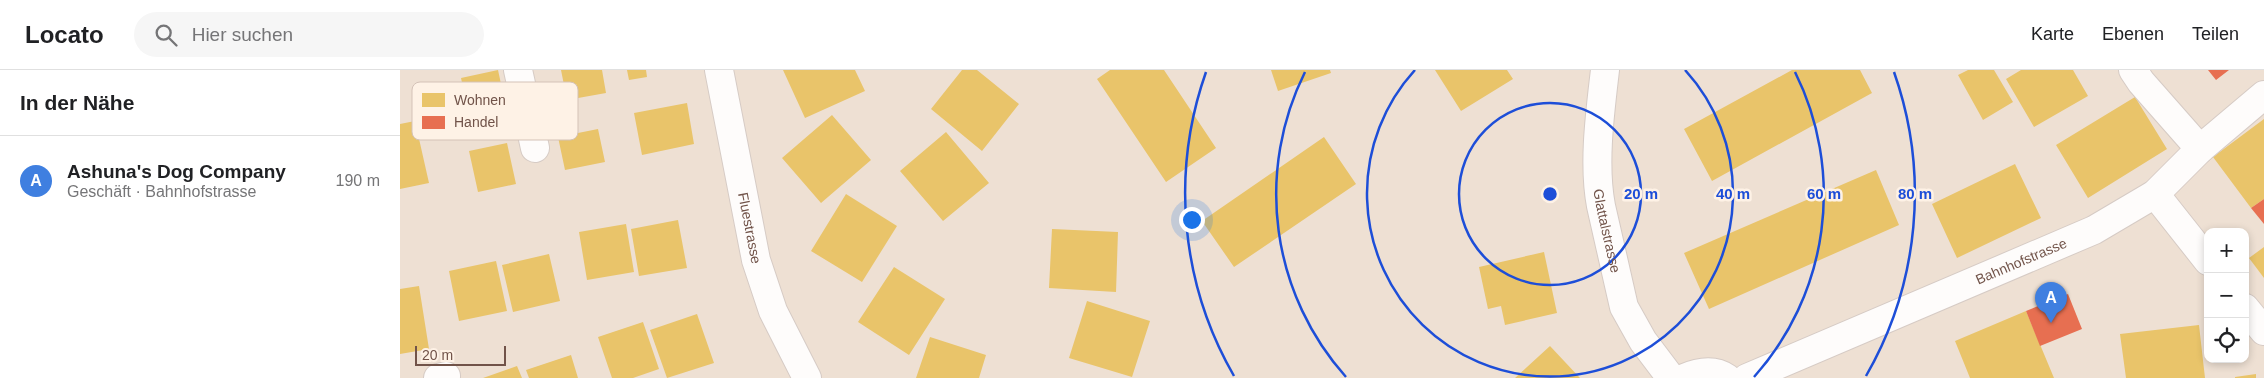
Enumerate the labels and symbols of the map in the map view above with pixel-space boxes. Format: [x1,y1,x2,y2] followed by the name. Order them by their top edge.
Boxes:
[412,82,578,140] legend
[454,92,506,108] text: Wohnen
[454,114,498,130] text: Handel
[1541,185,1559,203] centre of rings
[1624,185,1658,202] text: 20 m
[1716,185,1750,202] text: 40 m
[1807,185,1841,202] text: 60 m
[1898,185,1932,202] text: 80 m
[1591,188,1624,275] street label: Glattalstrasse
[735,191,765,265] street label: Fluestrasse
[1179,207,1205,233] your location
[1973,235,2069,288] street label: Bahnhofstrasse
[2035,282,2067,323] pin: A
[415,343,506,366] scale bar

